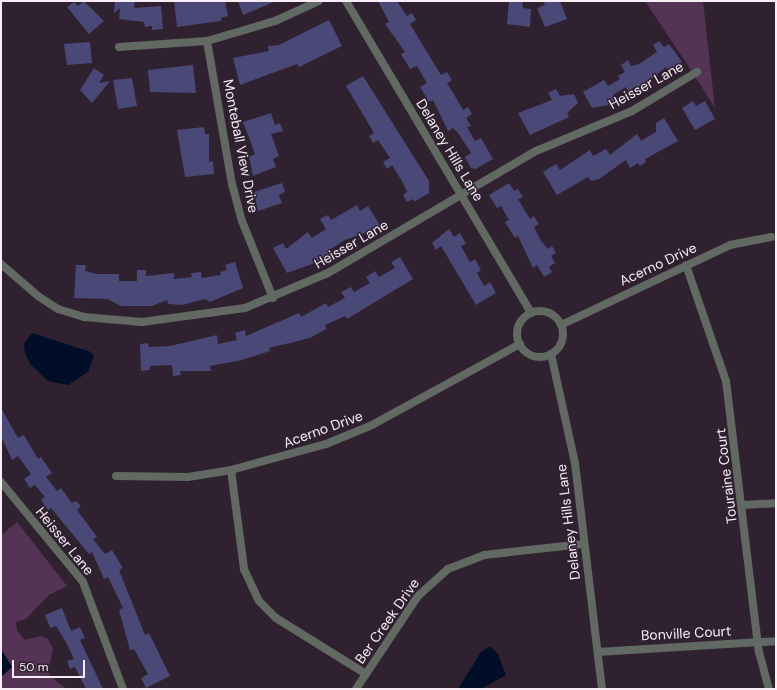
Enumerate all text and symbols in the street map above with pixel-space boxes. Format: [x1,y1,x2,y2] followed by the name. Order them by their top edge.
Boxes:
[606,58,686,112] street label: Heisser Lane
[220,78,262,214] street label: Monteball View Drive
[413,96,487,204] street label: Delaney Hills Lane
[311,216,391,272] street label: Heisser Lane
[617,239,699,289] street label: Acerno Drive
[281,407,365,451] street label: Acerno Drive
[712,427,740,525] street label: Touraine Court
[553,463,583,581] street label: Delaney Hills Lane
[32,504,98,578] street label: Heisser Lane
[351,575,423,667] street label: Ber Creek Drive
[640,622,732,644] street label: Bonville Court
[14,652,87,678] scale bar
[19,659,48,675] text: 50 m

